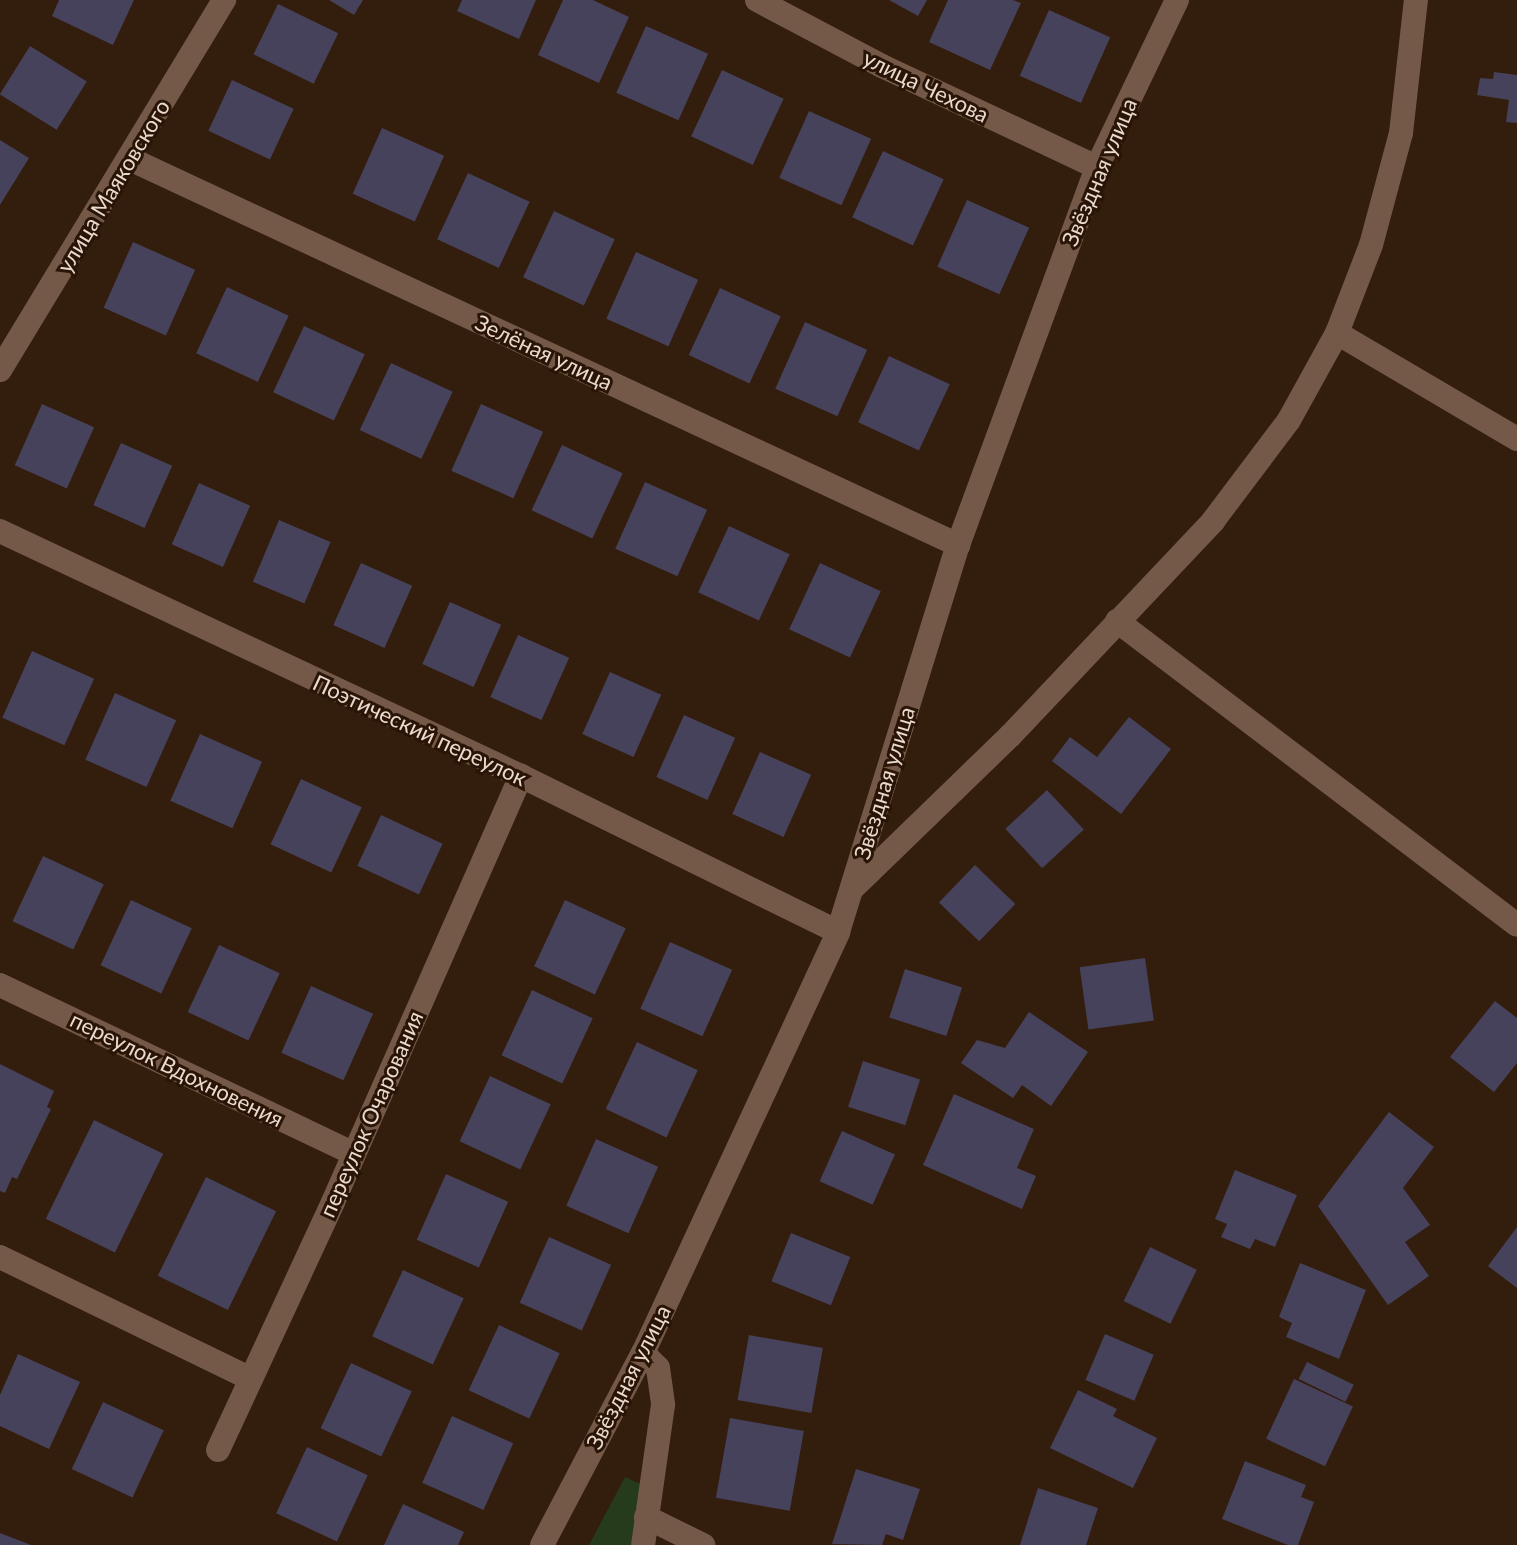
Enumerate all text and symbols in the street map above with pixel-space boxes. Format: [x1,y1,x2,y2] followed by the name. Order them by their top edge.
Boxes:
[859,44,993,128] street label: улица Чехова
[1056,94,1142,250] street label: Звёздная улица
[51,95,175,277] street label: улица Маяковского
[471,309,617,395] street label: Зелёная улица
[309,669,531,791] street label: Поэтический переулок
[848,703,920,863] street label: Звёздная улица
[66,1006,288,1132] street label: переулок Вдохновения
[314,1007,428,1221] street label: переулок Очарования
[580,1301,676,1453] street label: Звёздная улица

